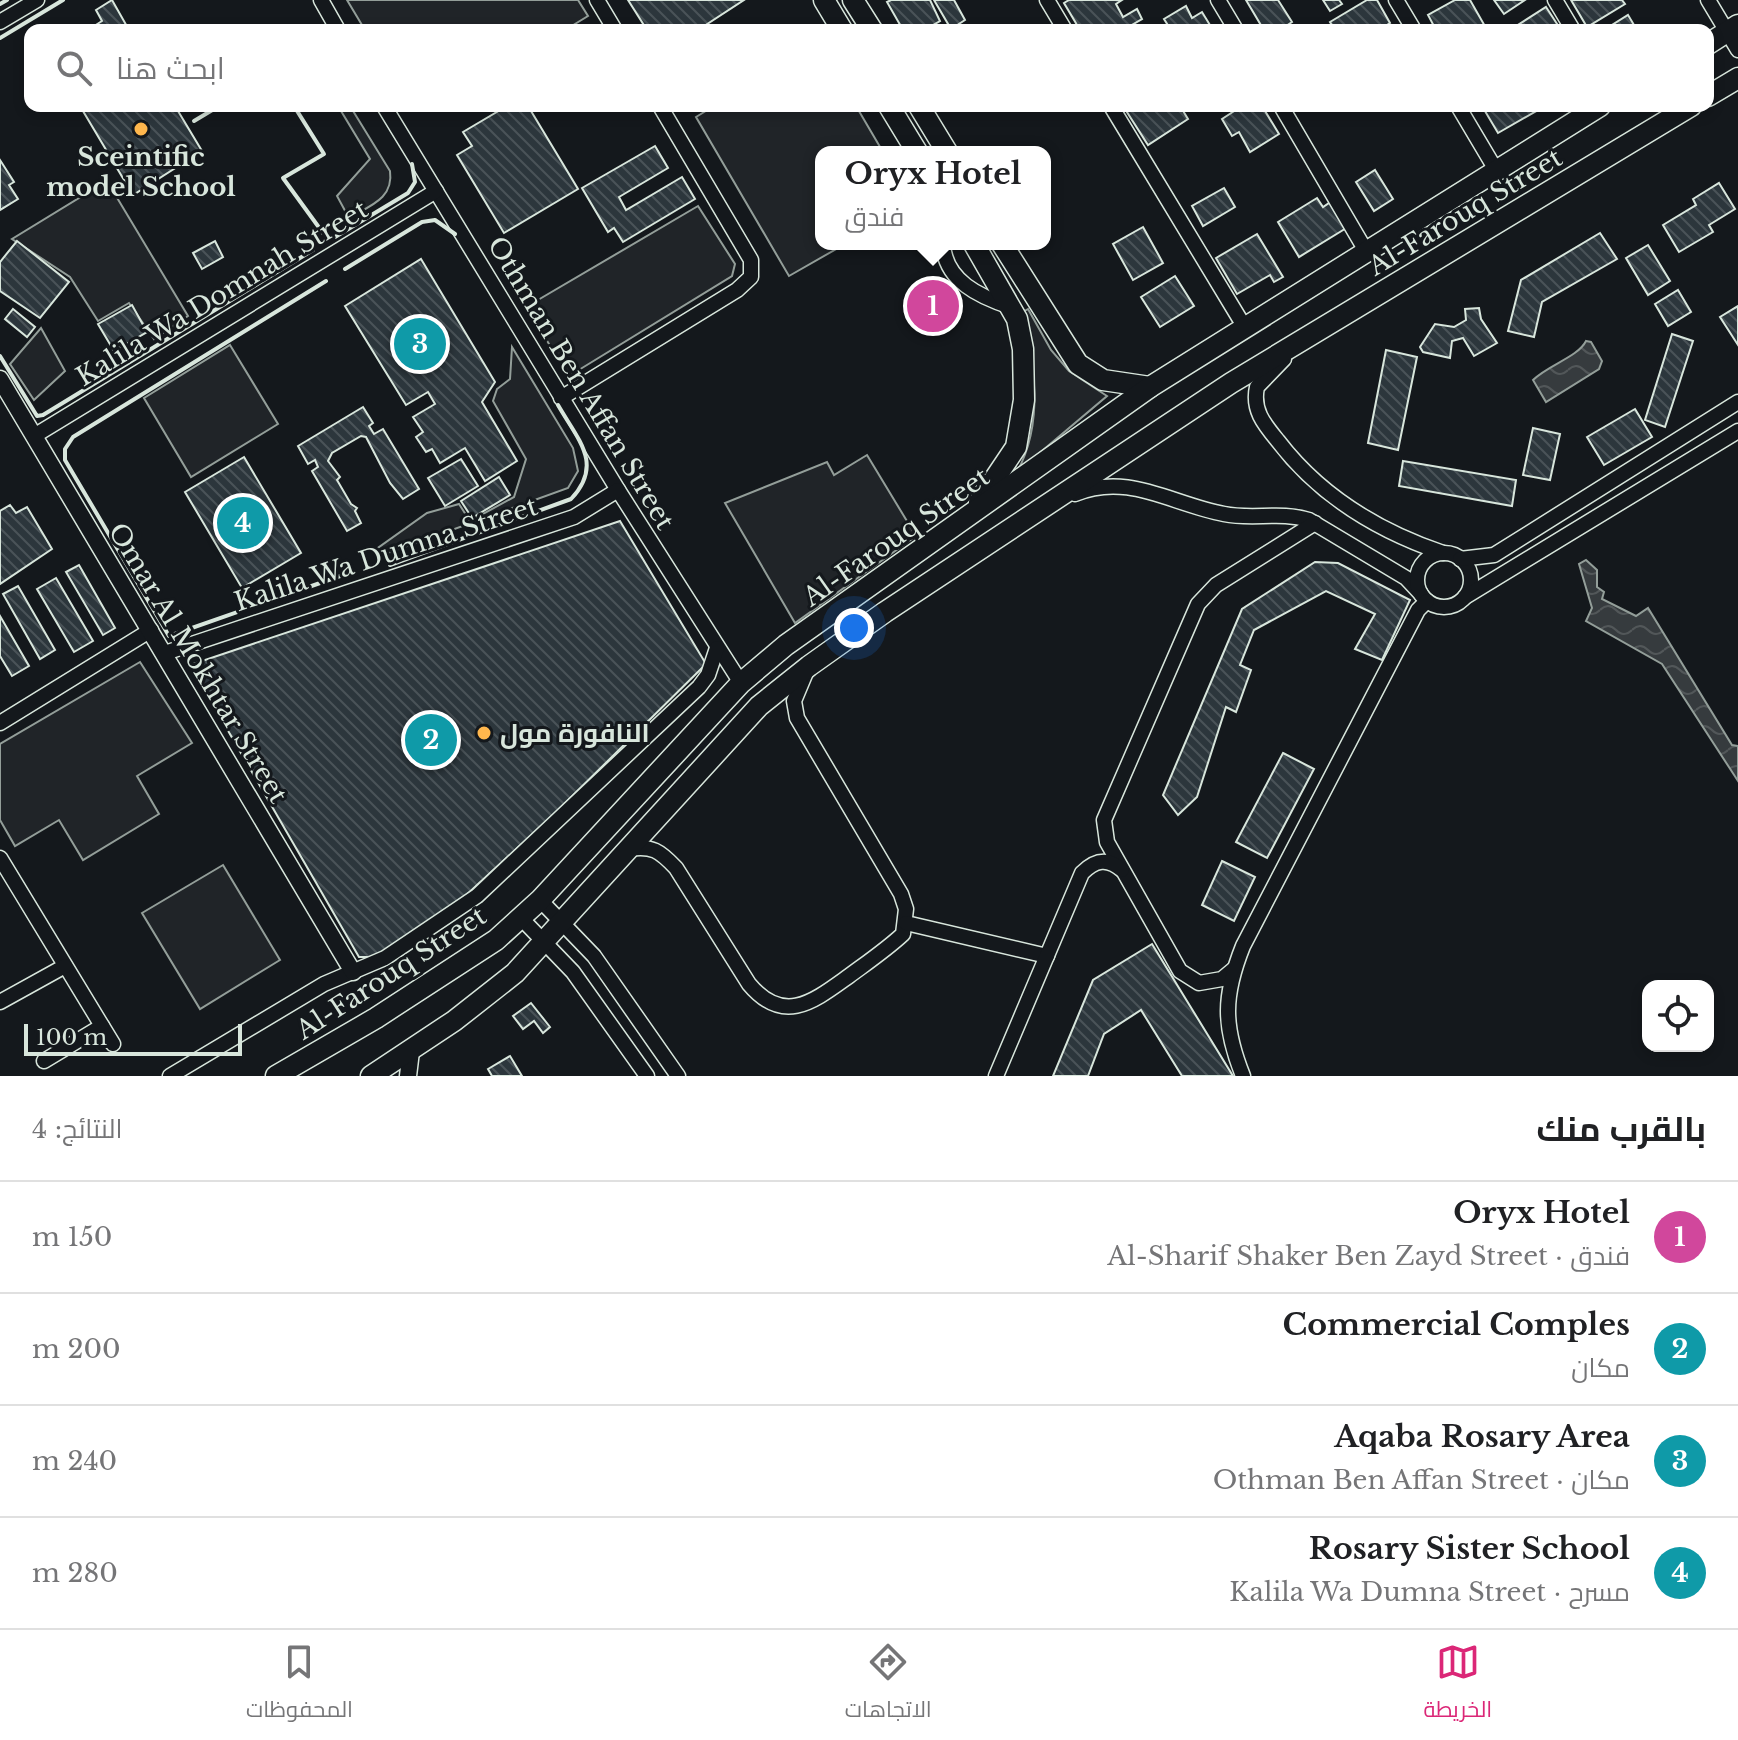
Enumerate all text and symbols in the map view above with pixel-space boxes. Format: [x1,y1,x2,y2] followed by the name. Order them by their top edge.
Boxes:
[24,24,1714,112] search box
[52,46,96,90] icon: search
[116,50,225,87] text: ابحث هنا
[132,120,150,138] marker: Sceintific model School
[46,141,236,203] place label: Sceintific model School
[1361,141,1568,283] street label: Al-Farouq Street
[815,146,1051,250] popup
[845,155,1021,192] text: Oryx Hotel
[70,193,374,393] street label: Kalila Wa Domnah Street
[845,201,904,233] text: فندق
[481,231,681,535] street label: Othman Ben Affan Street
[907,276,959,336] pin: 1
[394,314,446,374] pin: 3
[796,461,996,614] street label: Al-Farouq Street
[230,490,542,618] street label: Kalila Wa Dumna Street
[217,493,269,553] pin: 4
[102,517,295,809] street label: Omar Al Mokhtar Street
[834,608,874,648] your location
[405,710,457,770] pin: 2
[500,717,650,749] place label: النافورة مول
[475,724,493,742] marker: النافورة مول
[289,899,492,1047] street label: Al-Farouq Street
[1642,980,1714,1052] map controls
[1642,980,1714,1052] button: locate
[24,1020,242,1056] scale bar
[36,1024,107,1051] text: 100 m
[1537,1108,1706,1150] text: بالقرب منك
[32,1113,122,1145] text: النتائج: 4
[1453,1194,1630,1231] text: Oryx Hotel
[32,1221,112,1253] text: 150 m
[1674,1221,1686,1253] text: 1
[1107,1240,1630,1272] text: فندق · Al-Sharif Shaker Ben Zayd Street
[1282,1306,1630,1343] text: Commercial Comples
[32,1333,121,1365] text: 200 m
[1672,1333,1688,1365] text: 2
[1571,1352,1630,1384] text: مكان
[1334,1418,1630,1455] text: Aqaba Rosary Area
[32,1445,117,1477] text: 240 m
[1672,1445,1688,1477] text: 3
[1213,1464,1630,1496] text: مكان · Othman Ben Affan Street
[1309,1530,1630,1567] text: Rosary Sister School
[32,1557,118,1589] text: 280 m
[1671,1557,1689,1589] text: 4
[1229,1576,1630,1608] text: مسرح · Kalila Wa Dumna Street
[246,1640,353,1730] tab: المحفوظات
[845,1640,932,1730] tab: الاتجاهات
[1423,1640,1492,1730] tab: الخريطة

